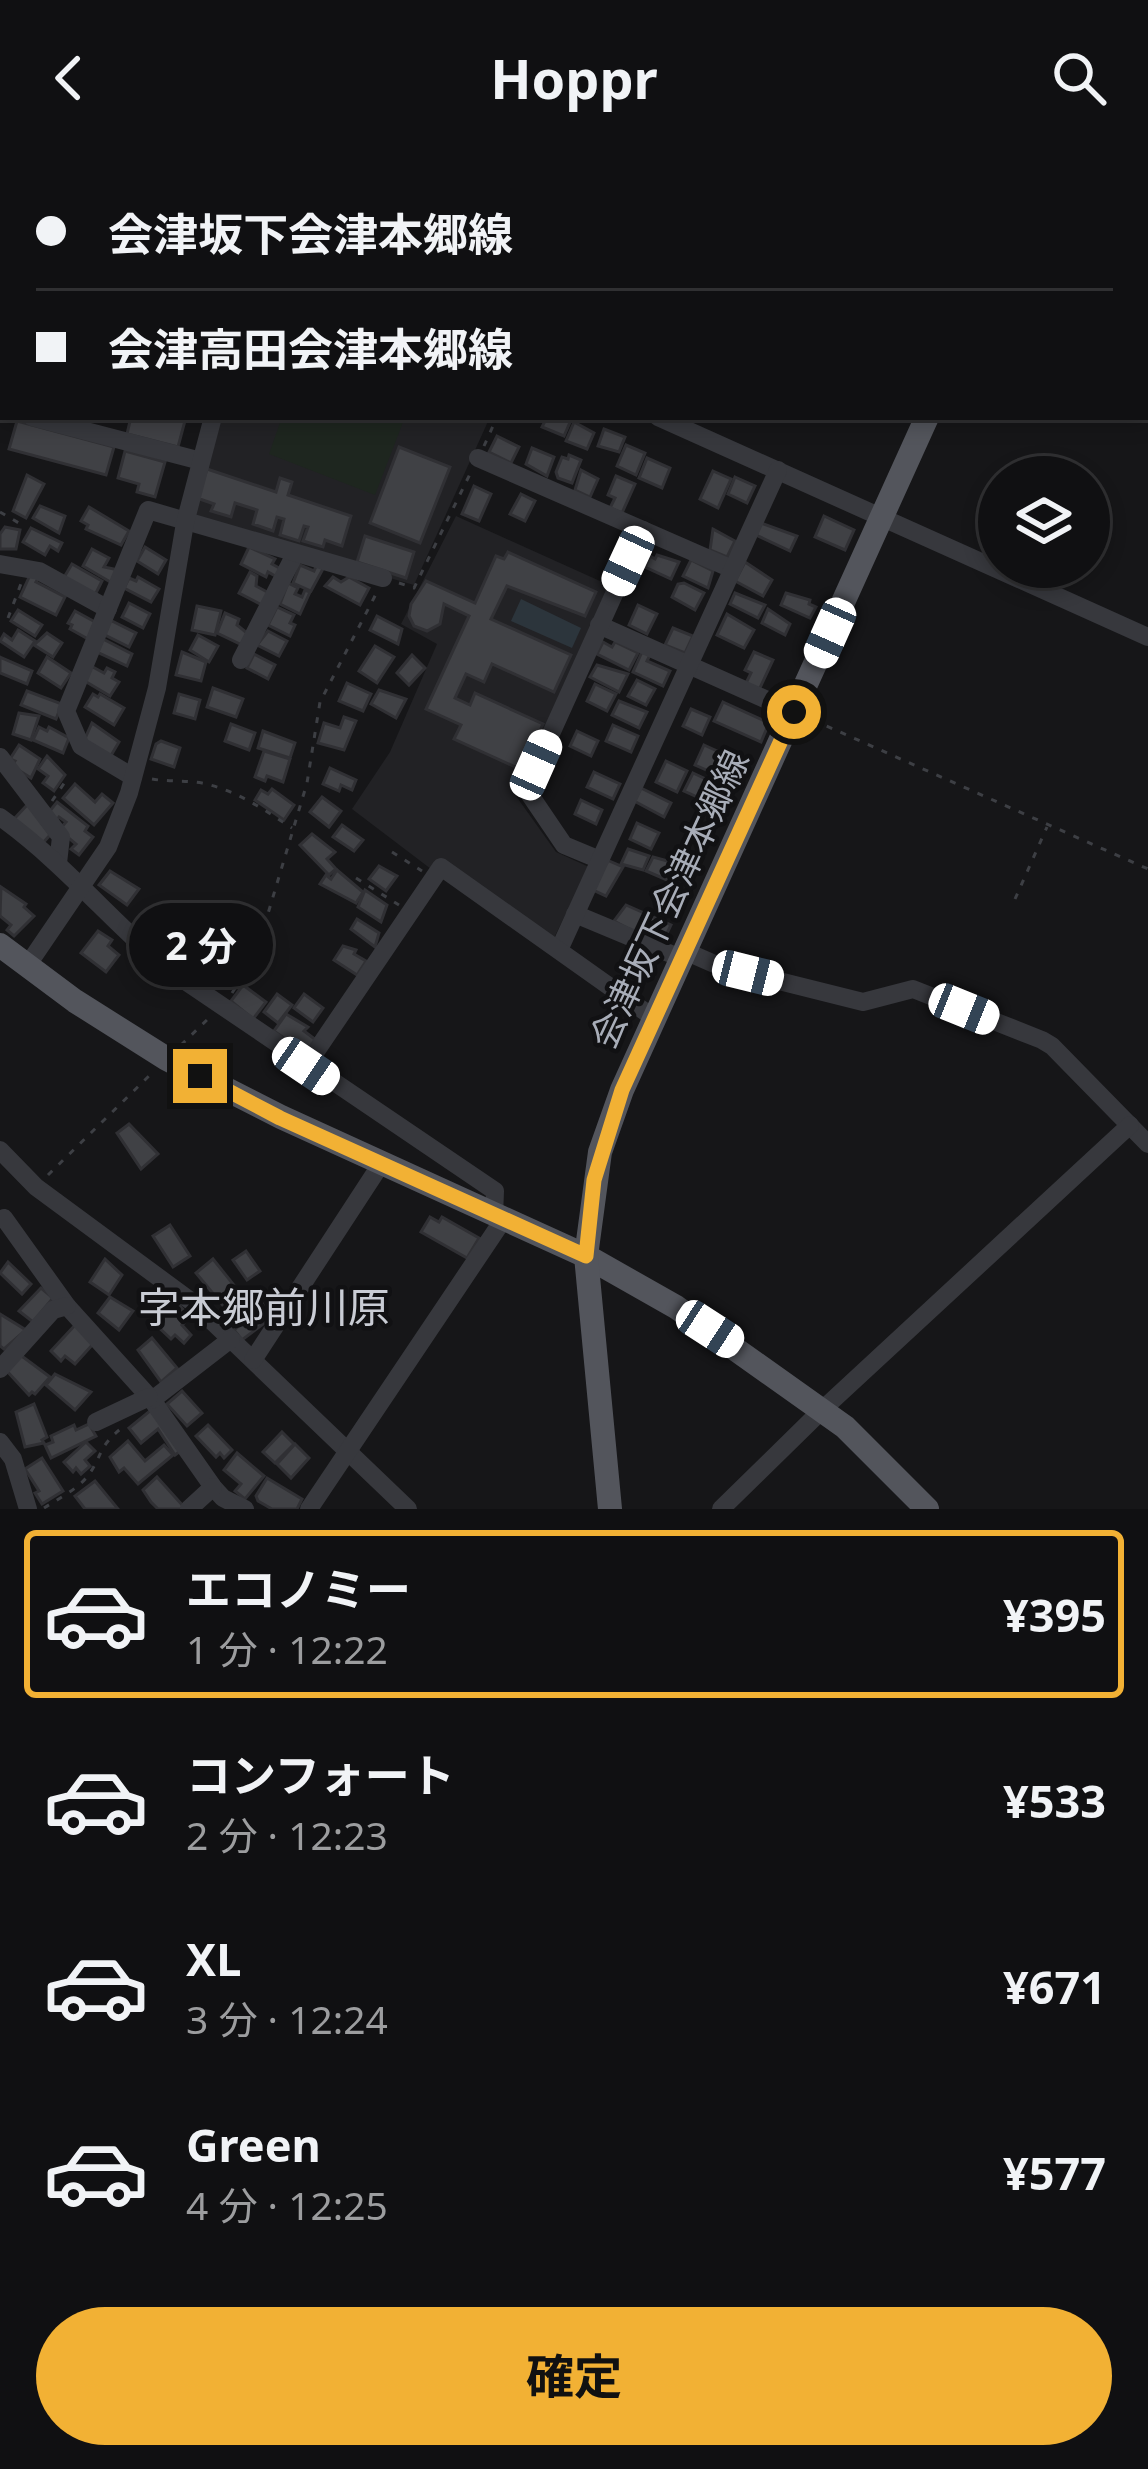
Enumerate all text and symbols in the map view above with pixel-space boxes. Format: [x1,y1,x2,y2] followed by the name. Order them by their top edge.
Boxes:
[490,41,658,115] text: Hoppr
[36,45,102,111] icon: back
[1046,45,1112,111] icon: search
[108,203,513,264] text: 会津坂下会津本郷線
[108,318,513,379] text: 会津高田会津本郷線
[978,456,1110,588] map controls
[978,456,1110,588] button: layers
[596,521,660,601] car
[799,593,861,673] car
[767,685,821,739] route start
[505,725,567,805] car
[578,742,760,1056] street label: 会津坂下会津本郷線
[128,902,272,986] callout: 2 分
[165,918,237,971] text: 2 分
[709,947,787,999] car
[924,979,1004,1039] car
[266,1031,346,1101] car
[173,1049,227,1103] route end
[138,1278,390,1335] district label: 字本郷前川原
[670,1294,750,1364] car
[186,1558,411,1619] text: エコノミー
[42,1560,150,1668] icon: car
[1003,1584,1106,1645] text: ¥395
[186,1622,388,1675] text: 1 分 · 12:22
[186,1744,455,1805] text: コンフォート
[42,1746,150,1854] icon: car
[1003,1770,1106,1831] text: ¥533
[186,1808,388,1861] text: 2 分 · 12:23
[186,1928,241,1989] text: XL
[42,1932,150,2040] icon: car
[1003,1956,1106,2017] text: ¥671
[186,1992,388,2045] text: 3 分 · 12:24
[186,2114,321,2175] text: Green
[42,2118,150,2226] icon: car
[1003,2142,1106,2203] text: ¥577
[186,2178,388,2231] text: 4 分 · 12:25
[36,2307,1112,2445] button: 確定

